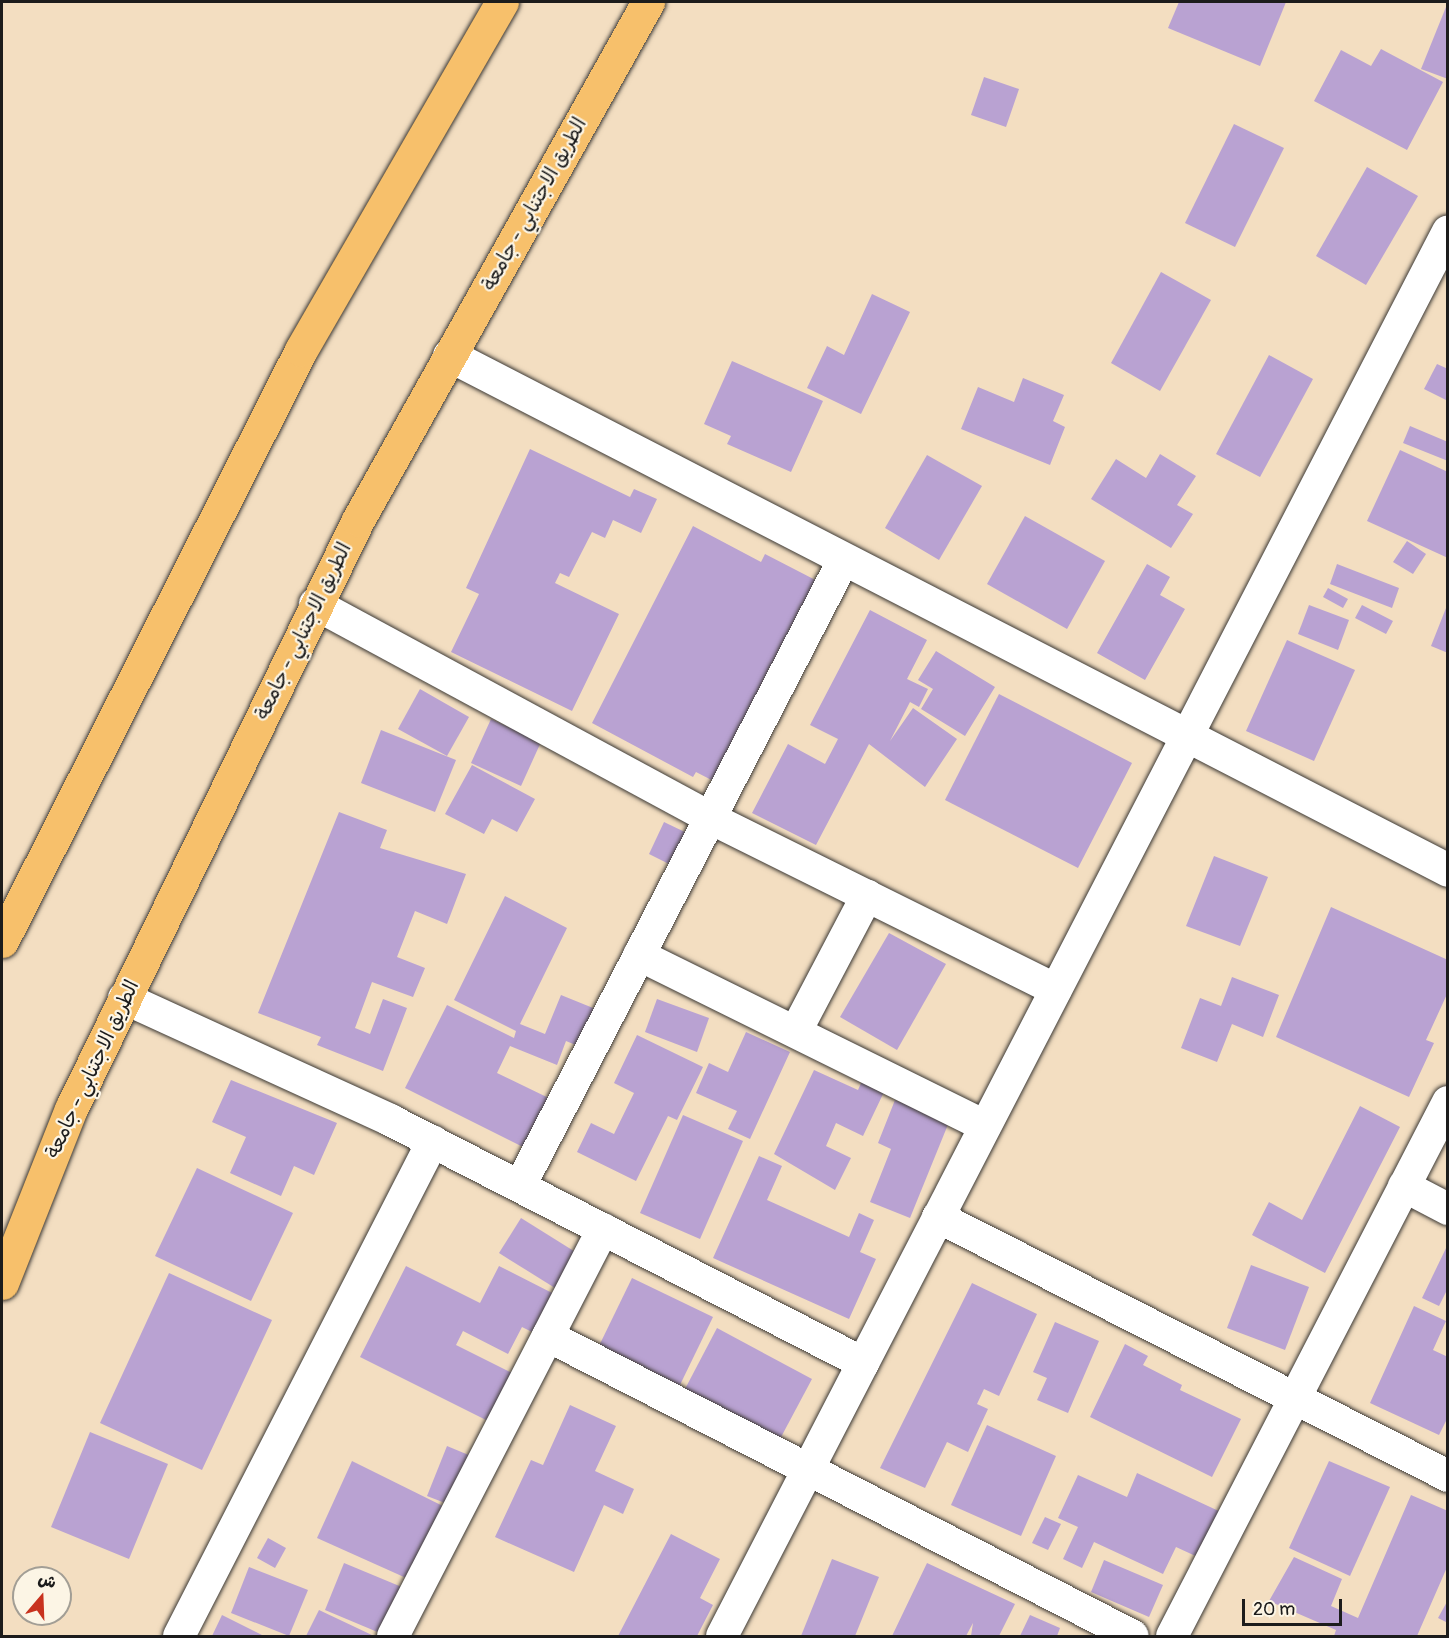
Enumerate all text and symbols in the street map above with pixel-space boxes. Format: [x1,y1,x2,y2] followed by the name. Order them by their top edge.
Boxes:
[477,113,591,295] street label: الطريق الاجتنابي - جامعة
[250,539,356,723] street label: الطريق الاجتنابي - جامعة
[40,976,144,1162] street label: الطريق الاجتنابي - جامعة
[12,1566,72,1626] north arrow
[36,1569,59,1593] text: ش
[1245,1587,1346,1625] scale bar
[1253,1598,1295,1621] text: 20 m

